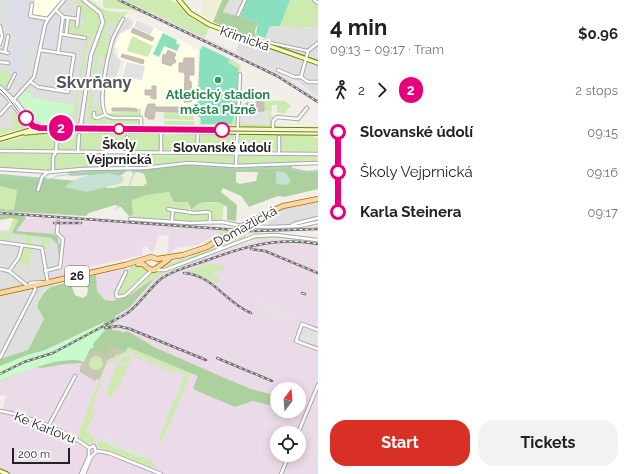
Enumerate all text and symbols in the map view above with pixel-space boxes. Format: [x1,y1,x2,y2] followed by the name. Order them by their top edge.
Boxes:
[330,14,387,40] text: 4 min
[218,23,272,54] street label: Křimická
[578,25,618,43] text: $0.96
[330,42,444,57] text: 09:13 – 09:17 · Tram
[56,72,132,92] district label: Skvrňany
[213,75,223,85] marker: Atletický stadion města Plzně
[330,79,352,101] icon: walk
[371,79,393,101] icon: forward
[407,82,415,98] text: 2
[358,83,365,98] text: 2
[575,83,618,98] text: 2 stops
[166,87,270,117] place label: Atletický stadion města Plzně
[18,110,34,126] unlabelled marker
[48,115,74,141] line badge: 2
[57,120,65,136] text: 2
[214,122,230,138] marker: Slovanské údolí
[113,123,125,135] marker: Školy Vejprnická
[360,123,473,141] text: Slovanské údolí
[587,125,618,140] text: 09:15
[86,136,152,167] place label: Školy Vejprnická
[173,140,272,155] place label: Slovanské údolí
[360,163,473,181] text: Školy Vejprnická
[587,165,618,180] text: 09:16
[211,203,279,250] street label: Domažlická
[360,203,461,221] text: Karla Steinera
[588,205,618,220] text: 09:17
[65,266,89,286] road number: 26
[270,382,306,418] north arrow
[270,382,306,462] map controls
[12,408,78,447] street label: Ke Karlovu
[330,420,470,466] button: Start
[478,420,618,466] button: Tickets
[270,426,306,462] button: locate
[12,446,70,465] scale bar
[18,448,50,461] text: 200 m

